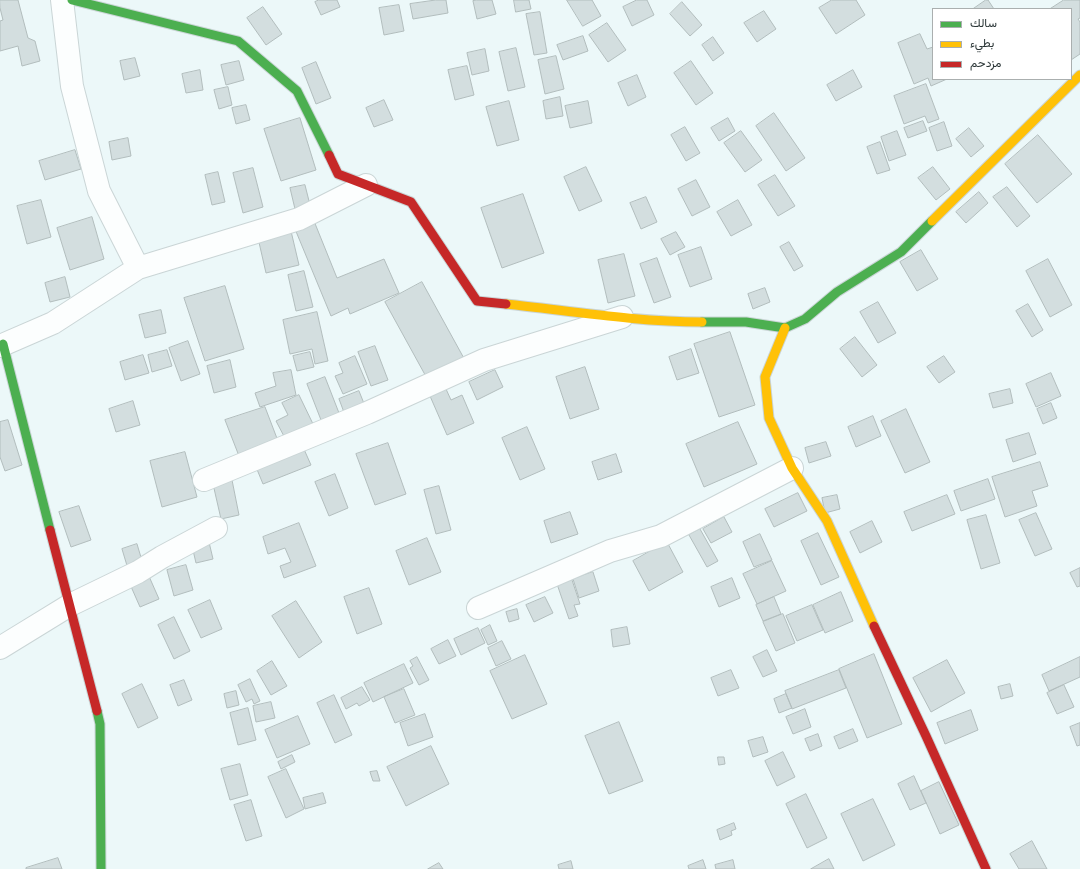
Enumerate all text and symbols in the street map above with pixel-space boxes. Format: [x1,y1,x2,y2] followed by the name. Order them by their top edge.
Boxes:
[932,8,1072,80] legend
[970,15,997,30] text: سالك
[970,35,994,50] text: بطيء
[970,55,1001,70] text: مزدحم

